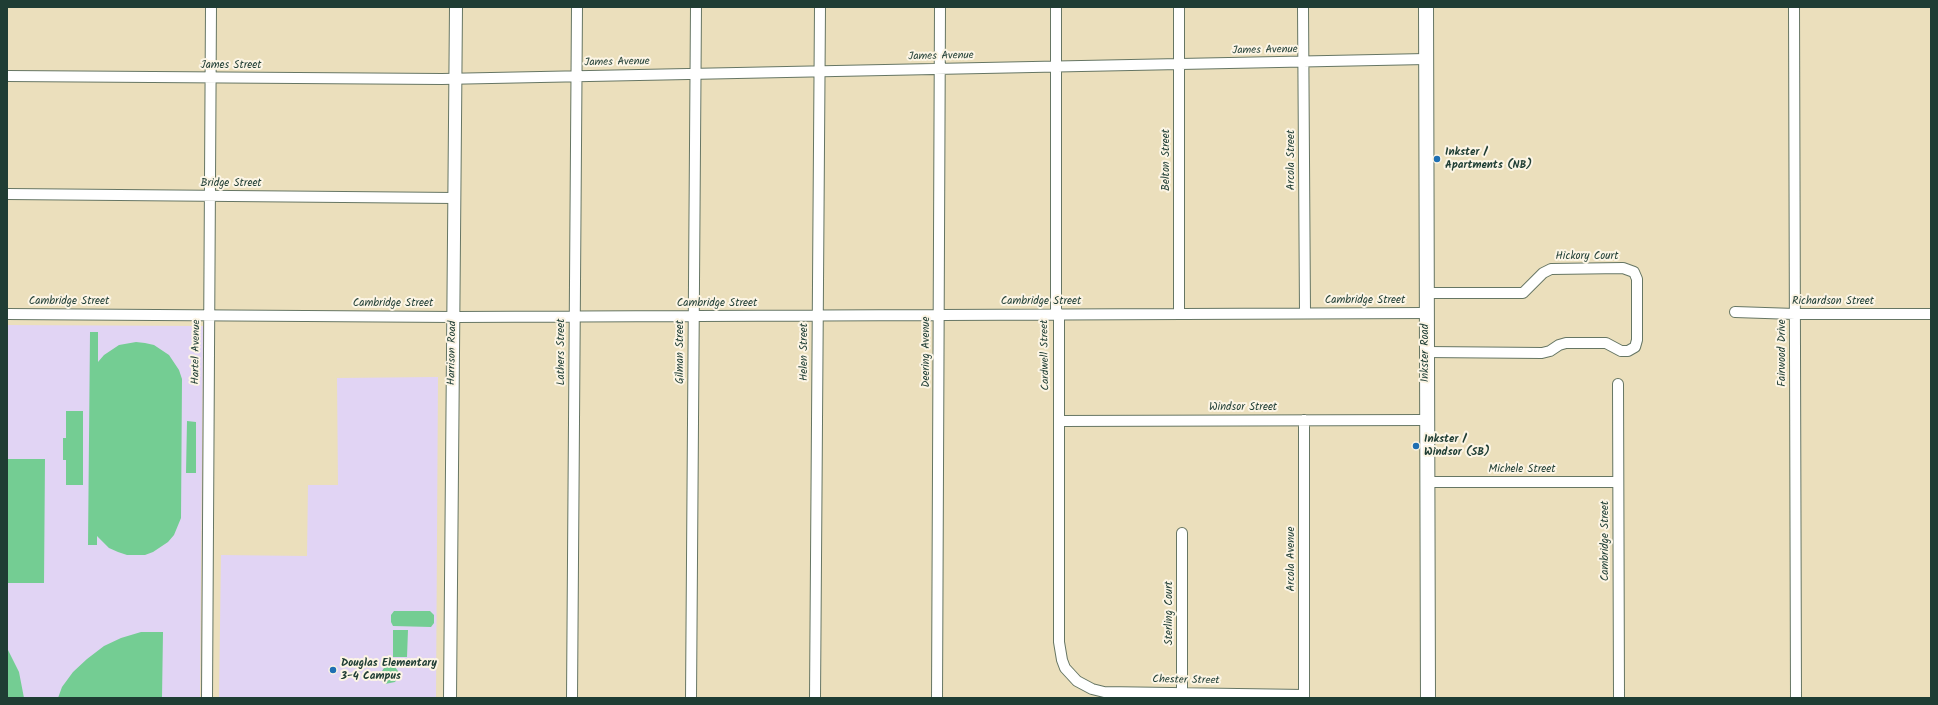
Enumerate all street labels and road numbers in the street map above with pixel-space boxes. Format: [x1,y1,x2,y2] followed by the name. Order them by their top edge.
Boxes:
[1232,44,1298,58] street label: James Avenue
[908,50,974,64] street label: James Avenue
[584,56,650,70] street label: James Avenue
[200,59,262,73] street label: James Street
[1160,129,1174,191] street label: Belton Street
[1285,130,1299,190] street label: Arcola Street
[200,177,262,191] street label: Bridge Street
[1556,250,1618,264] street label: Hickory Court
[1325,294,1405,308] street label: Cambridge Street
[29,295,109,309] street label: Cambridge Street
[1001,295,1081,309] street label: Cambridge Street
[1792,295,1874,309] street label: Richardson Street
[353,297,433,311] street label: Cambridge Street
[677,297,757,311] street label: Cambridge Street
[920,316,934,388] street label: Deering Avenue
[190,319,204,385] street label: Hartel Avenue
[555,319,569,385] street label: Lathers Street
[1039,319,1053,391] street label: Cardwell Street
[1776,319,1790,387] street label: Fairwood Drive
[674,320,688,384] street label: Gilman Street
[446,321,460,385] street label: Harrison Road
[798,323,812,381] street label: Helen Street
[1419,324,1433,382] street label: Inkster Road
[1209,401,1277,415] street label: Windsor Street
[1489,463,1555,477] street label: Michele Street
[1599,501,1613,581] street label: Cambridge Street
[1285,527,1299,591] street label: Arcola Avenue
[1163,581,1177,645] street label: Sterling Court
[1152,674,1220,688] street label: Chester Street

